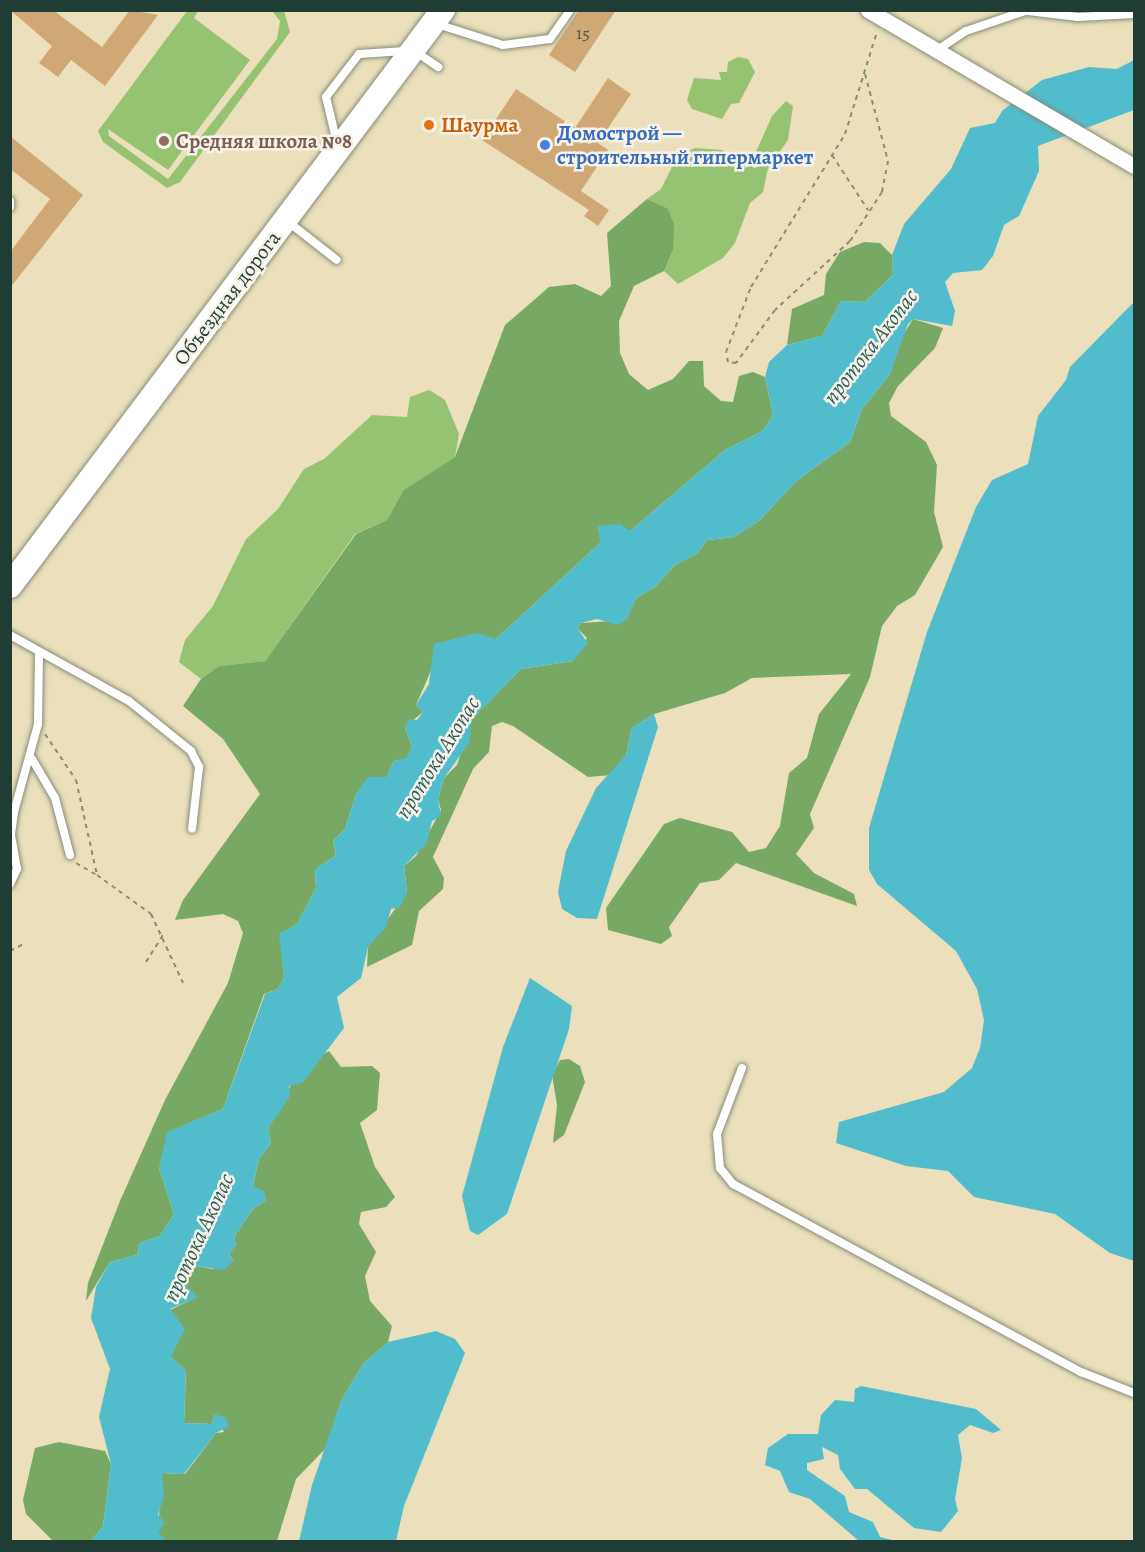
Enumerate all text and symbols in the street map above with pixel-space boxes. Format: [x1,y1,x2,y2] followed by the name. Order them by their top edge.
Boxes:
[576,22,590,44] house number: 15
[441,112,518,138] place label: Шаурма
[422,118,436,132] marker: Шаурма
[557,120,813,170] place label: Домострой — строительный гипермаркет
[176,128,352,154] place label: Средняя школа №8
[157,134,171,148] marker: Средняя школа №8
[538,138,552,152] marker: Домострой — строительный гипермаркет
[168,226,286,370] street label: Объездная дорога
[818,284,924,410] water label: протока Акопас
[390,692,486,824] water label: протока Акопас
[158,1170,240,1306] water label: протока Акопас

